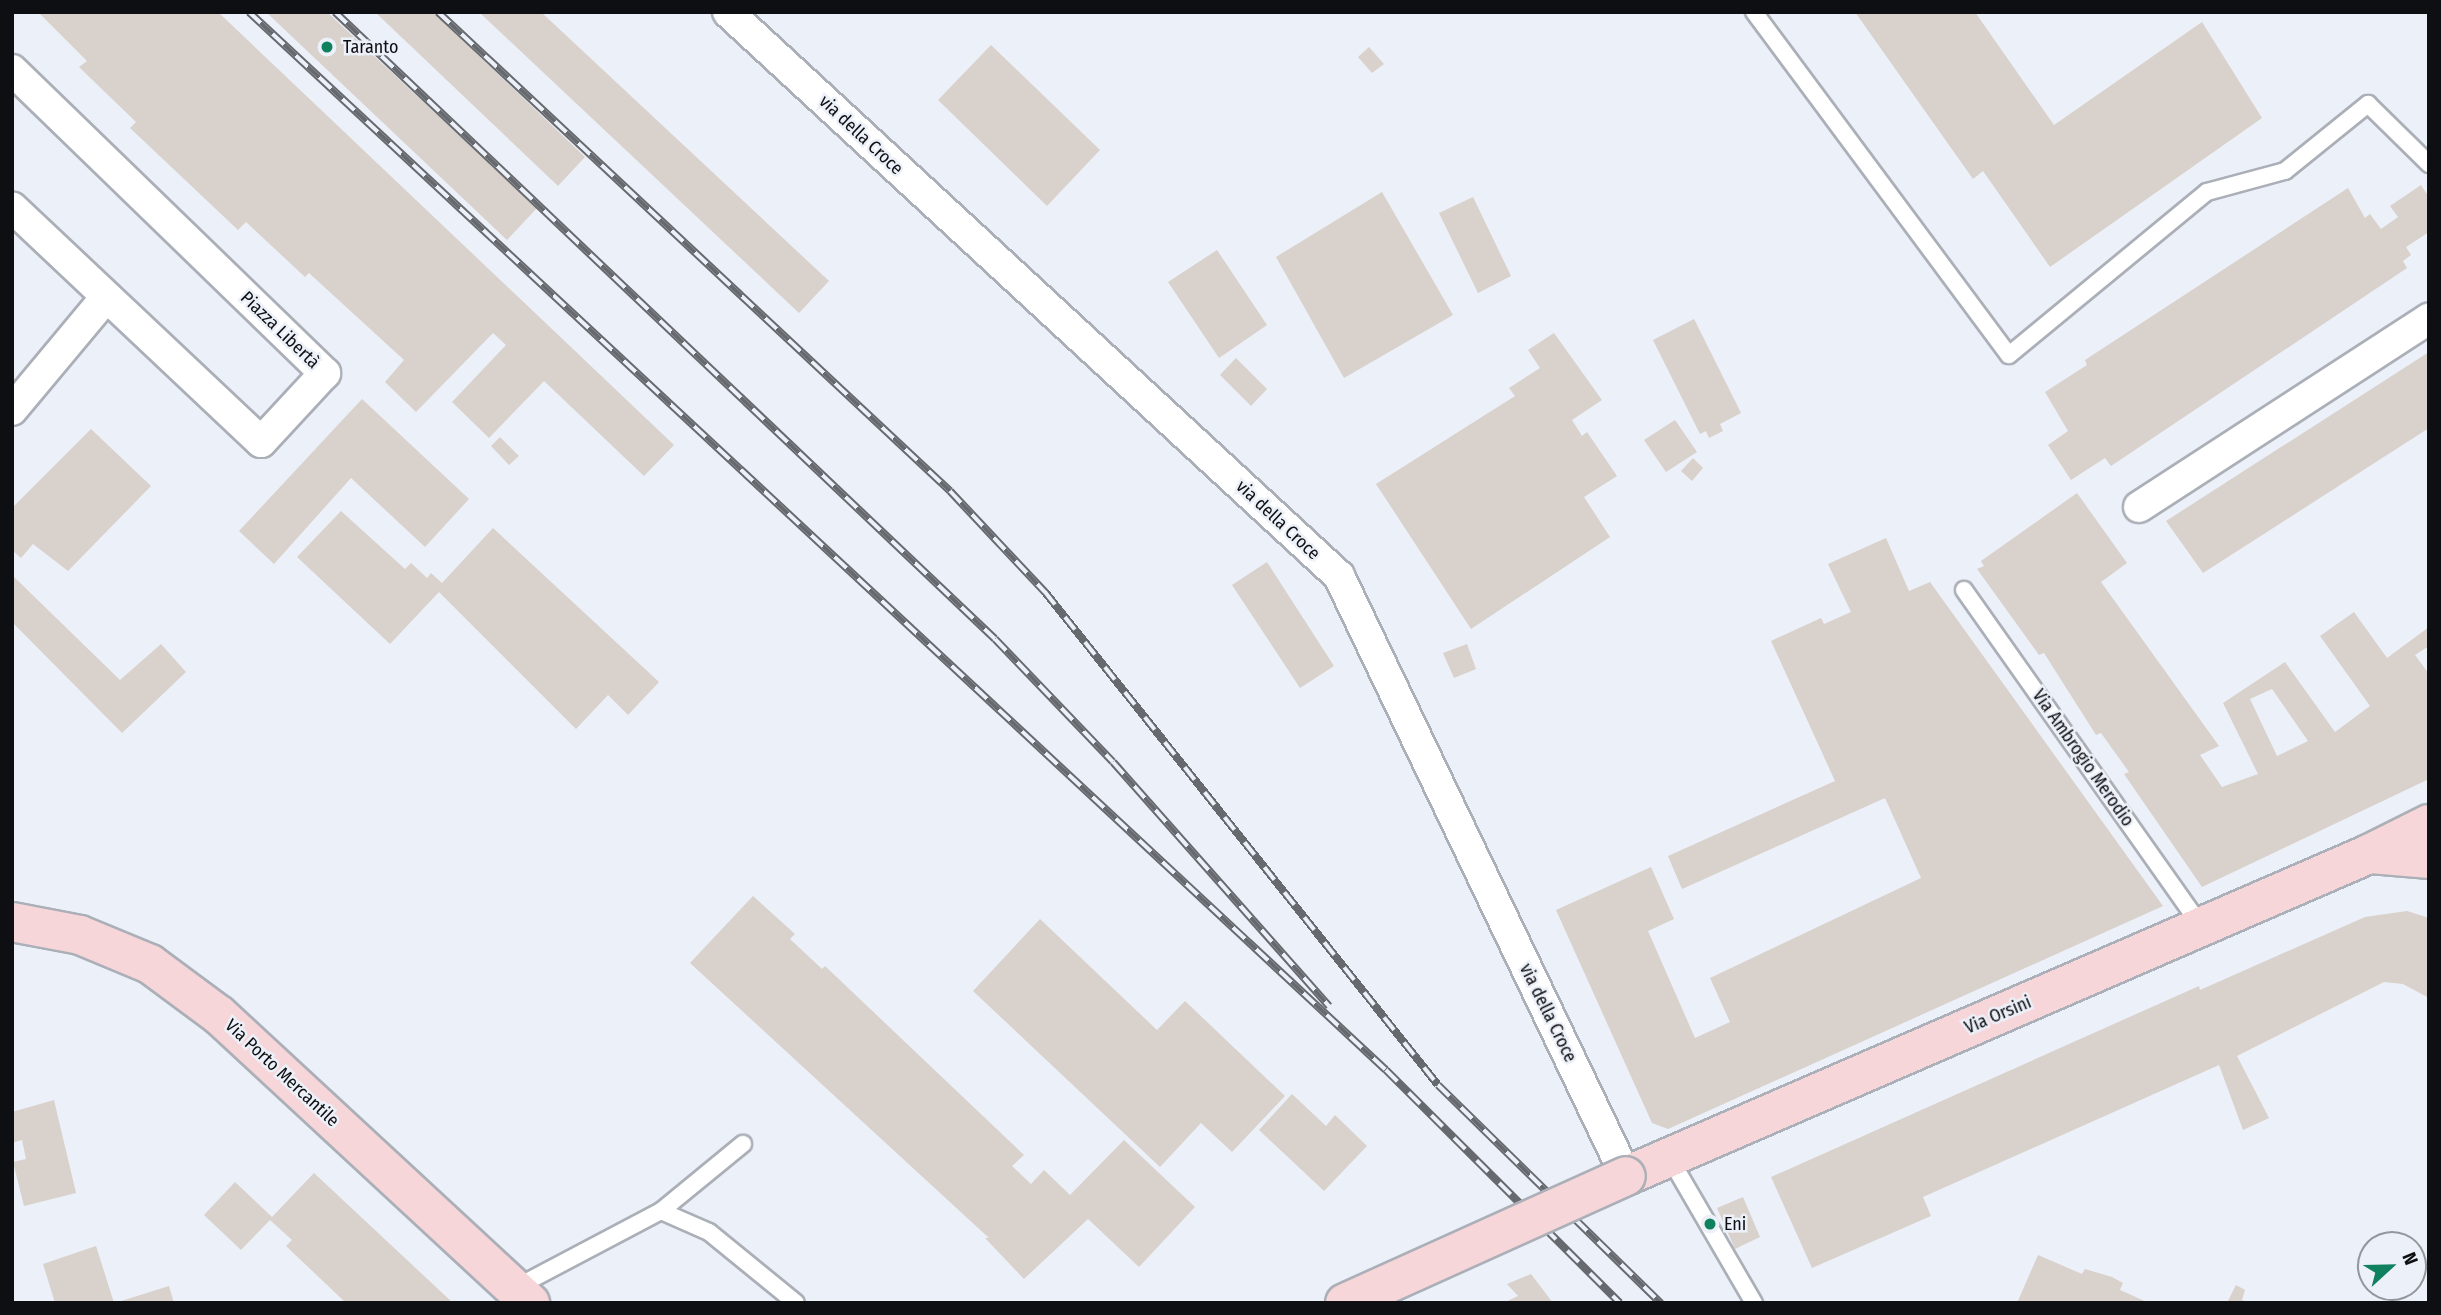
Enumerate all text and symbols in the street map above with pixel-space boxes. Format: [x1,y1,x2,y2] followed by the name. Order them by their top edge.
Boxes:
[343,36,398,58] place label: Taranto
[317,37,337,57] marker: Taranto
[815,91,907,179] street label: via della Croce
[236,287,324,373] street label: Piazza Libertà
[1232,476,1324,564] street label: via della Croce
[2028,685,2138,831] street label: Via Ambrogio Merodio
[1515,960,1581,1066] street label: via della Croce
[1961,991,2035,1039] street label: Via Orsini
[221,1015,343,1131] street label: Via Porto Mercantile
[1724,1213,1746,1235] place label: Eni
[1702,1216,1718,1232] marker: Eni
[2357,1231,2427,1301] north arrow
[2397,1249,2423,1268] text: N

